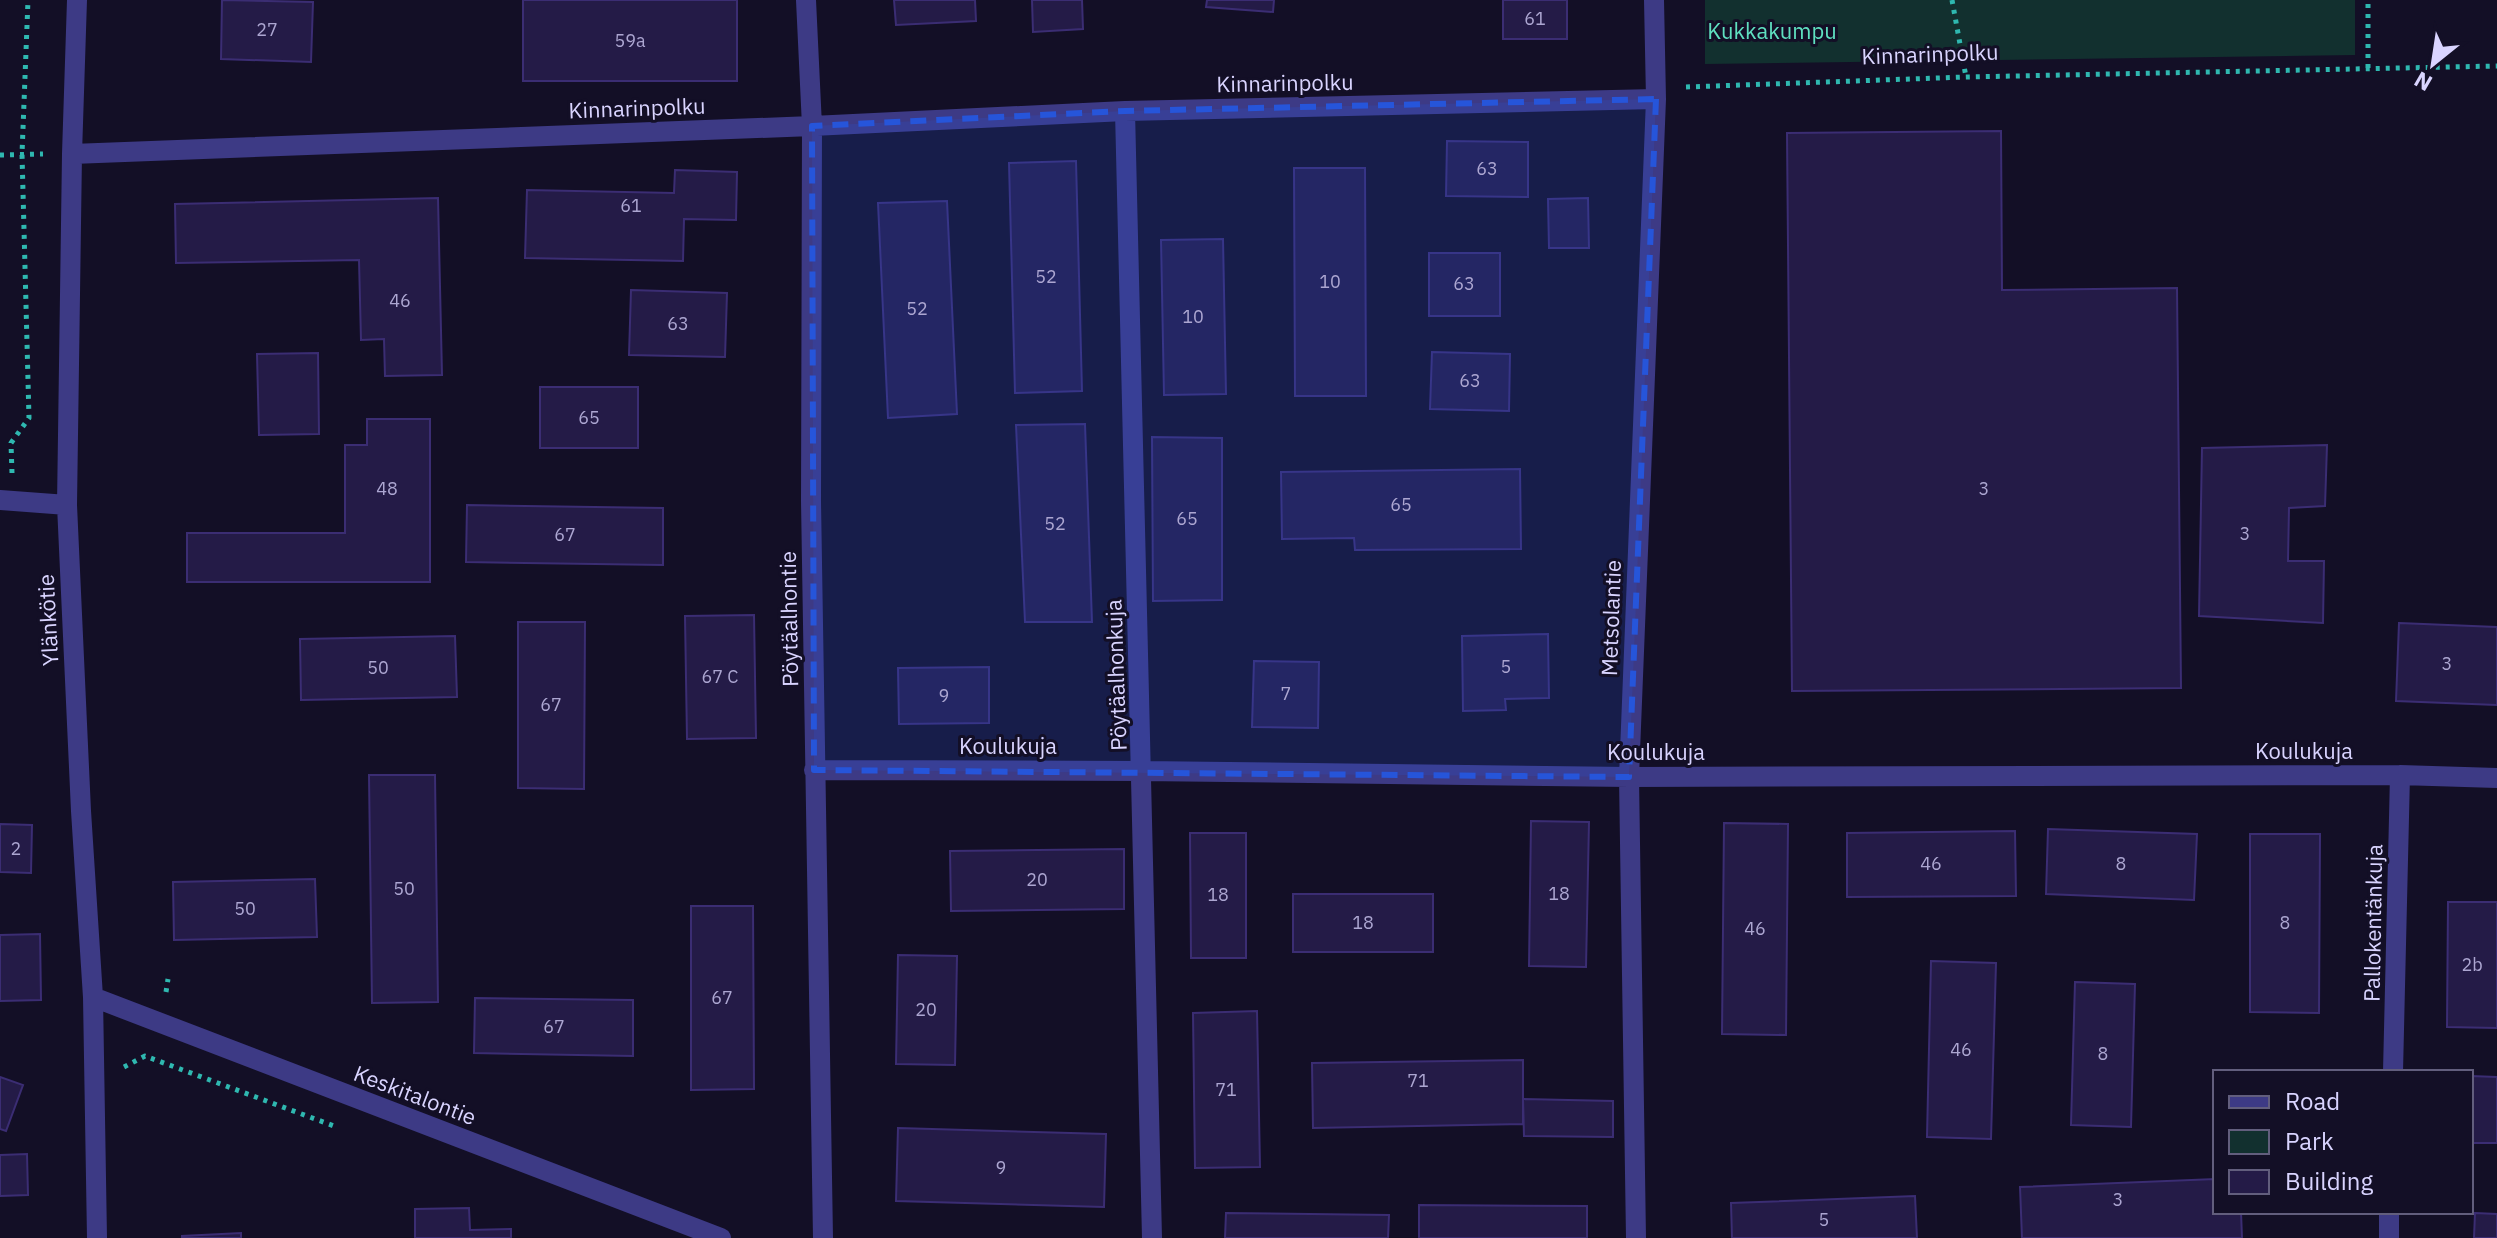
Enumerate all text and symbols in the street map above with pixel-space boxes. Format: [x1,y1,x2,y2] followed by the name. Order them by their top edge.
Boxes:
[1524,7,1546,30] house number: 61
[1707,16,1837,45] park label: Kukkakumpu
[256,18,278,41] house number: 27
[2393,24,2473,104] north arrow
[614,29,646,52] house number: 59a
[1861,37,1999,70] street label: Kinnarinpolku
[2409,65,2437,98] text: N
[1216,67,1354,98] street label: Kinnarinpolku
[568,91,706,124] street label: Kinnarinpolku
[1476,157,1498,180] house number: 63
[620,194,642,217] house number: 61
[1035,265,1057,288] house number: 52
[1319,270,1341,293] house number: 10
[1453,272,1475,295] house number: 63
[389,289,411,312] house number: 46
[906,297,928,320] house number: 52
[1182,305,1204,328] house number: 10
[667,312,689,335] house number: 63
[1459,369,1481,392] house number: 63
[578,406,600,429] house number: 65
[376,477,398,500] house number: 48
[1979,477,1989,500] house number: 3
[1390,493,1412,516] house number: 65
[1176,507,1198,530] house number: 65
[1044,512,1066,535] house number: 52
[2240,522,2250,545] house number: 3
[554,523,576,546] house number: 67
[773,551,804,687] street label: Pöytäalhontie
[1594,559,1627,677] street label: Metsolantie
[31,573,64,667] street label: Ylänkötie
[1098,598,1133,751] street label: Pöytäalhonkuja
[2442,652,2452,675] house number: 3
[1501,655,1511,678] house number: 5
[367,656,389,679] house number: 50
[701,665,739,688] house number: 67 C
[1281,682,1291,705] house number: 7
[939,684,949,707] house number: 9
[540,693,562,716] house number: 67
[959,731,1057,760] street label: Koulukuja
[2255,736,2353,765] street label: Koulukuja
[1607,737,1705,766] street label: Koulukuja
[11,837,21,860] house number: 2
[2357,844,2388,1002] street label: Pallokentänkuja
[1920,852,1942,875] house number: 46
[2116,852,2126,875] house number: 8
[1026,868,1048,891] house number: 20
[393,877,415,900] house number: 50
[1548,882,1570,905] house number: 18
[1207,883,1229,906] house number: 18
[234,897,256,920] house number: 50
[1352,911,1374,934] house number: 18
[2280,911,2290,934] house number: 8
[1744,917,1766,940] house number: 46
[2461,953,2483,976] house number: 2b
[711,986,733,1009] house number: 67
[915,998,937,1021] house number: 20
[543,1015,565,1038] house number: 67
[1950,1038,1972,1061] house number: 46
[2098,1042,2108,1065] house number: 8
[350,1058,481,1131] street label: Keskitalontie
[1407,1069,1429,1092] house number: 71
[2213,1070,2473,1214] legend
[1215,1078,1237,1101] house number: 71
[2285,1085,2340,1117] text: Road
[2285,1125,2334,1157] text: Park
[996,1156,1006,1179] house number: 9
[2285,1165,2373,1197] text: Building
[2113,1188,2123,1211] house number: 3
[1819,1208,1829,1231] house number: 5

